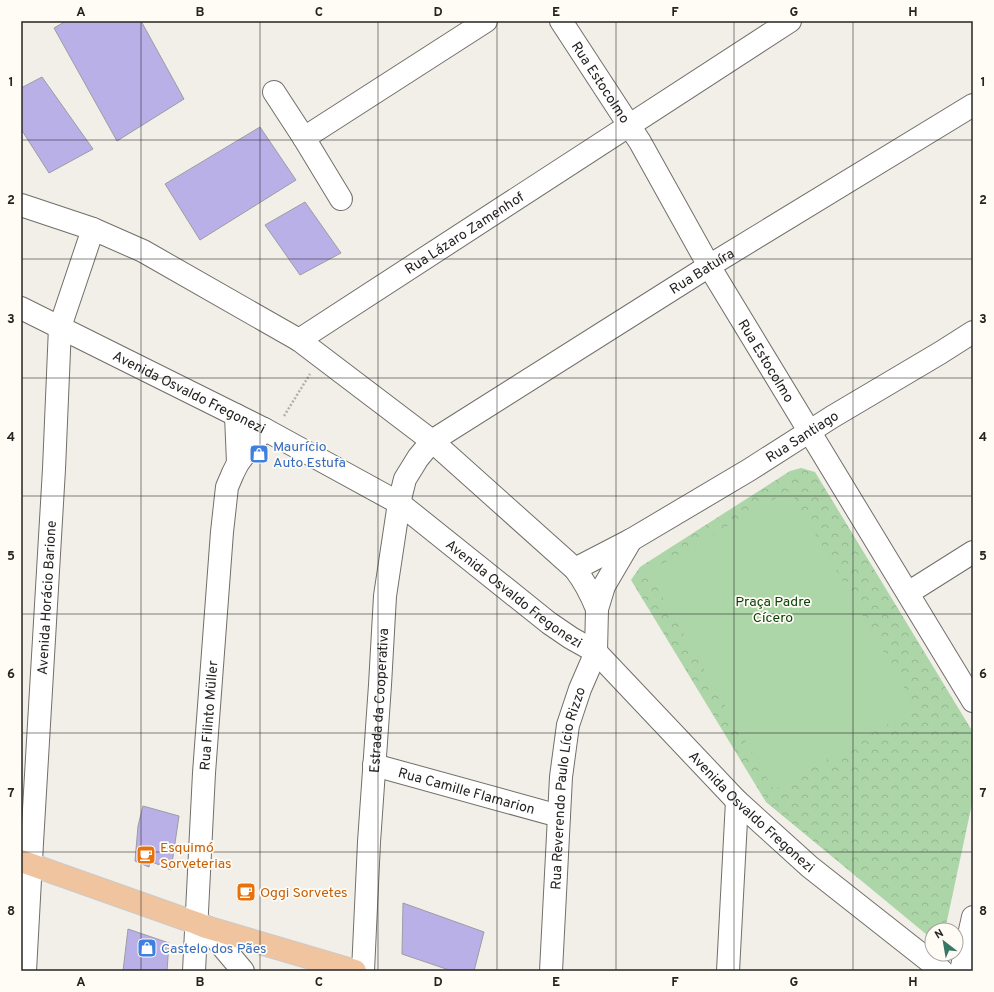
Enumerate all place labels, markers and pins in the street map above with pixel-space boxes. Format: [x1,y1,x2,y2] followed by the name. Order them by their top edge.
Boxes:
[273,439,346,472] place label: Maurício Auto Estufa
[248,443,270,465] shop icon: Maurício Auto Estufa
[160,840,232,873] place label: Esquimó Sorveterias
[135,844,157,866] cafe icon: Esquimó Sorveterias
[235,881,257,903] cafe icon: Oggi Sorvetes
[260,885,348,902] place label: Oggi Sorvetes
[136,937,158,959] shop icon: Castelo dos Pães
[161,941,267,958] place label: Castelo dos Pães

